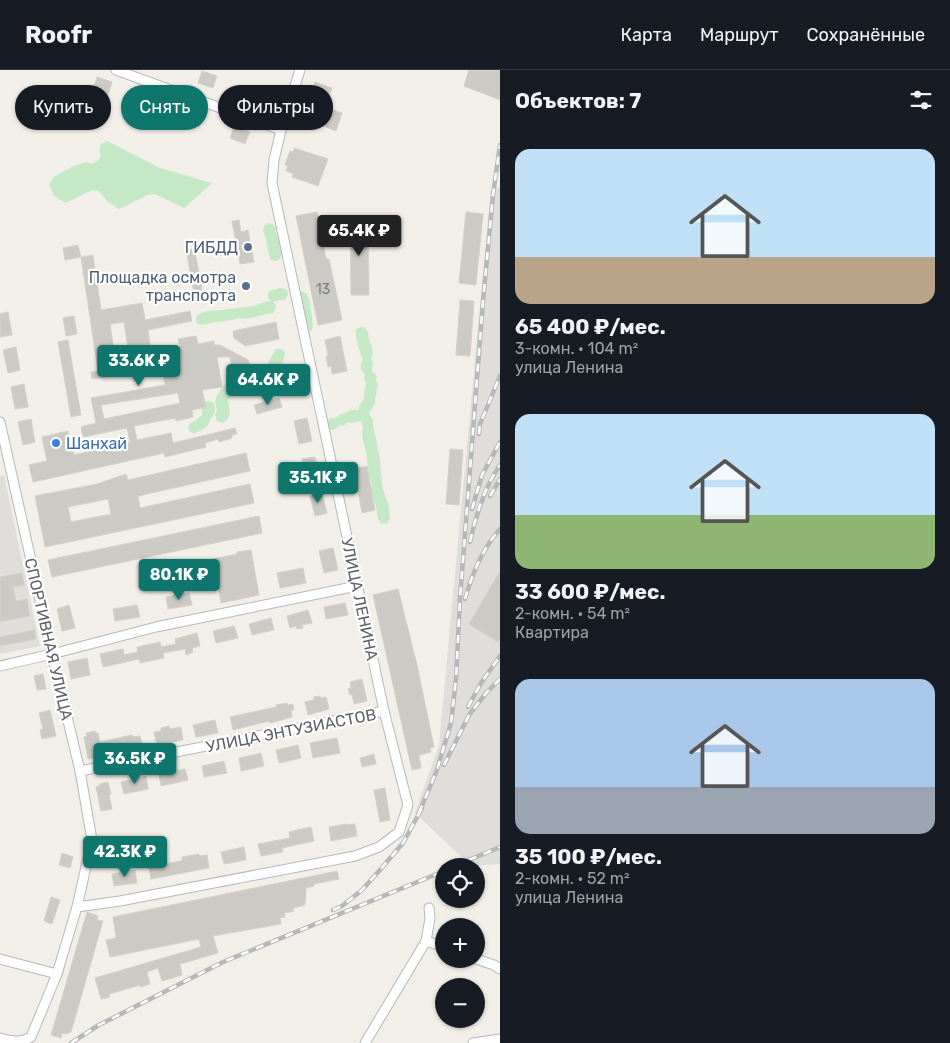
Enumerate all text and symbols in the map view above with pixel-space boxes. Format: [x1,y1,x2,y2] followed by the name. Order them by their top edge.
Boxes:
[25,21,92,49] text: Roofr
[621,24,672,46] text: Карта
[700,24,779,46] text: Маршрут
[807,24,925,46] text: Сохранённые
[15,85,111,130] chip: Купить
[121,85,208,130] chip: Снять
[218,85,333,130] chip: Фильтры
[907,86,935,114] icon: filters
[515,88,641,113] text: Объектов: 7
[680,181,770,271] icon: home
[313,214,405,257] pin: 65.4K ₽
[328,221,390,240] text: 65.4K ₽
[185,238,238,257] place label: ГИБДД
[242,241,254,253] marker: ГИБДД
[89,268,236,305] place label: Площадка осмотра транспорта
[240,280,252,292] marker: Площадка осмотра транспорта
[316,281,330,298] house number: 13
[515,314,666,339] text: 65 400 ₽/мес.
[515,339,638,358] text: 3-комн. · 104 m²
[93,344,185,387] pin: 33.6K ₽
[108,351,170,370] text: 33.6K ₽
[515,358,623,377] text: улица Ленина
[222,364,314,406] pin: 64.6K ₽
[237,370,299,389] text: 64.6K ₽
[66,434,127,453] place label: Шанхай
[50,437,62,449] marker: Шанхай
[680,446,770,536] icon: home
[272,462,364,504] pin: 35.1K ₽
[289,468,347,487] text: 35.1K ₽
[337,536,382,662] street label: УЛИЦА ЛЕНИНА
[21,556,77,722] street label: СПОРТИВНАЯ УЛИЦА
[133,558,225,601] pin: 80.1K ₽
[150,565,208,584] text: 80.1K ₽
[515,579,665,604] text: 33 600 ₽/мес.
[515,604,630,623] text: 2-комн. · 54 m²
[515,623,589,642] text: Квартира
[204,705,378,756] street label: УЛИЦА ЭНТУЗИАСТОВ
[680,711,770,801] icon: home
[89,742,181,785] pin: 36.5K ₽
[104,749,166,768] text: 36.5K ₽
[79,836,171,878] pin: 42.3K ₽
[94,842,156,861] text: 42.3K ₽
[515,844,662,869] text: 35 100 ₽/мес.
[435,858,485,1028] map controls
[435,858,485,908] button: locate
[515,869,629,888] text: 2-комн. · 52 m²
[515,888,623,907] text: улица Ленина
[435,918,485,968] button: +
[435,978,485,1028] button: −

